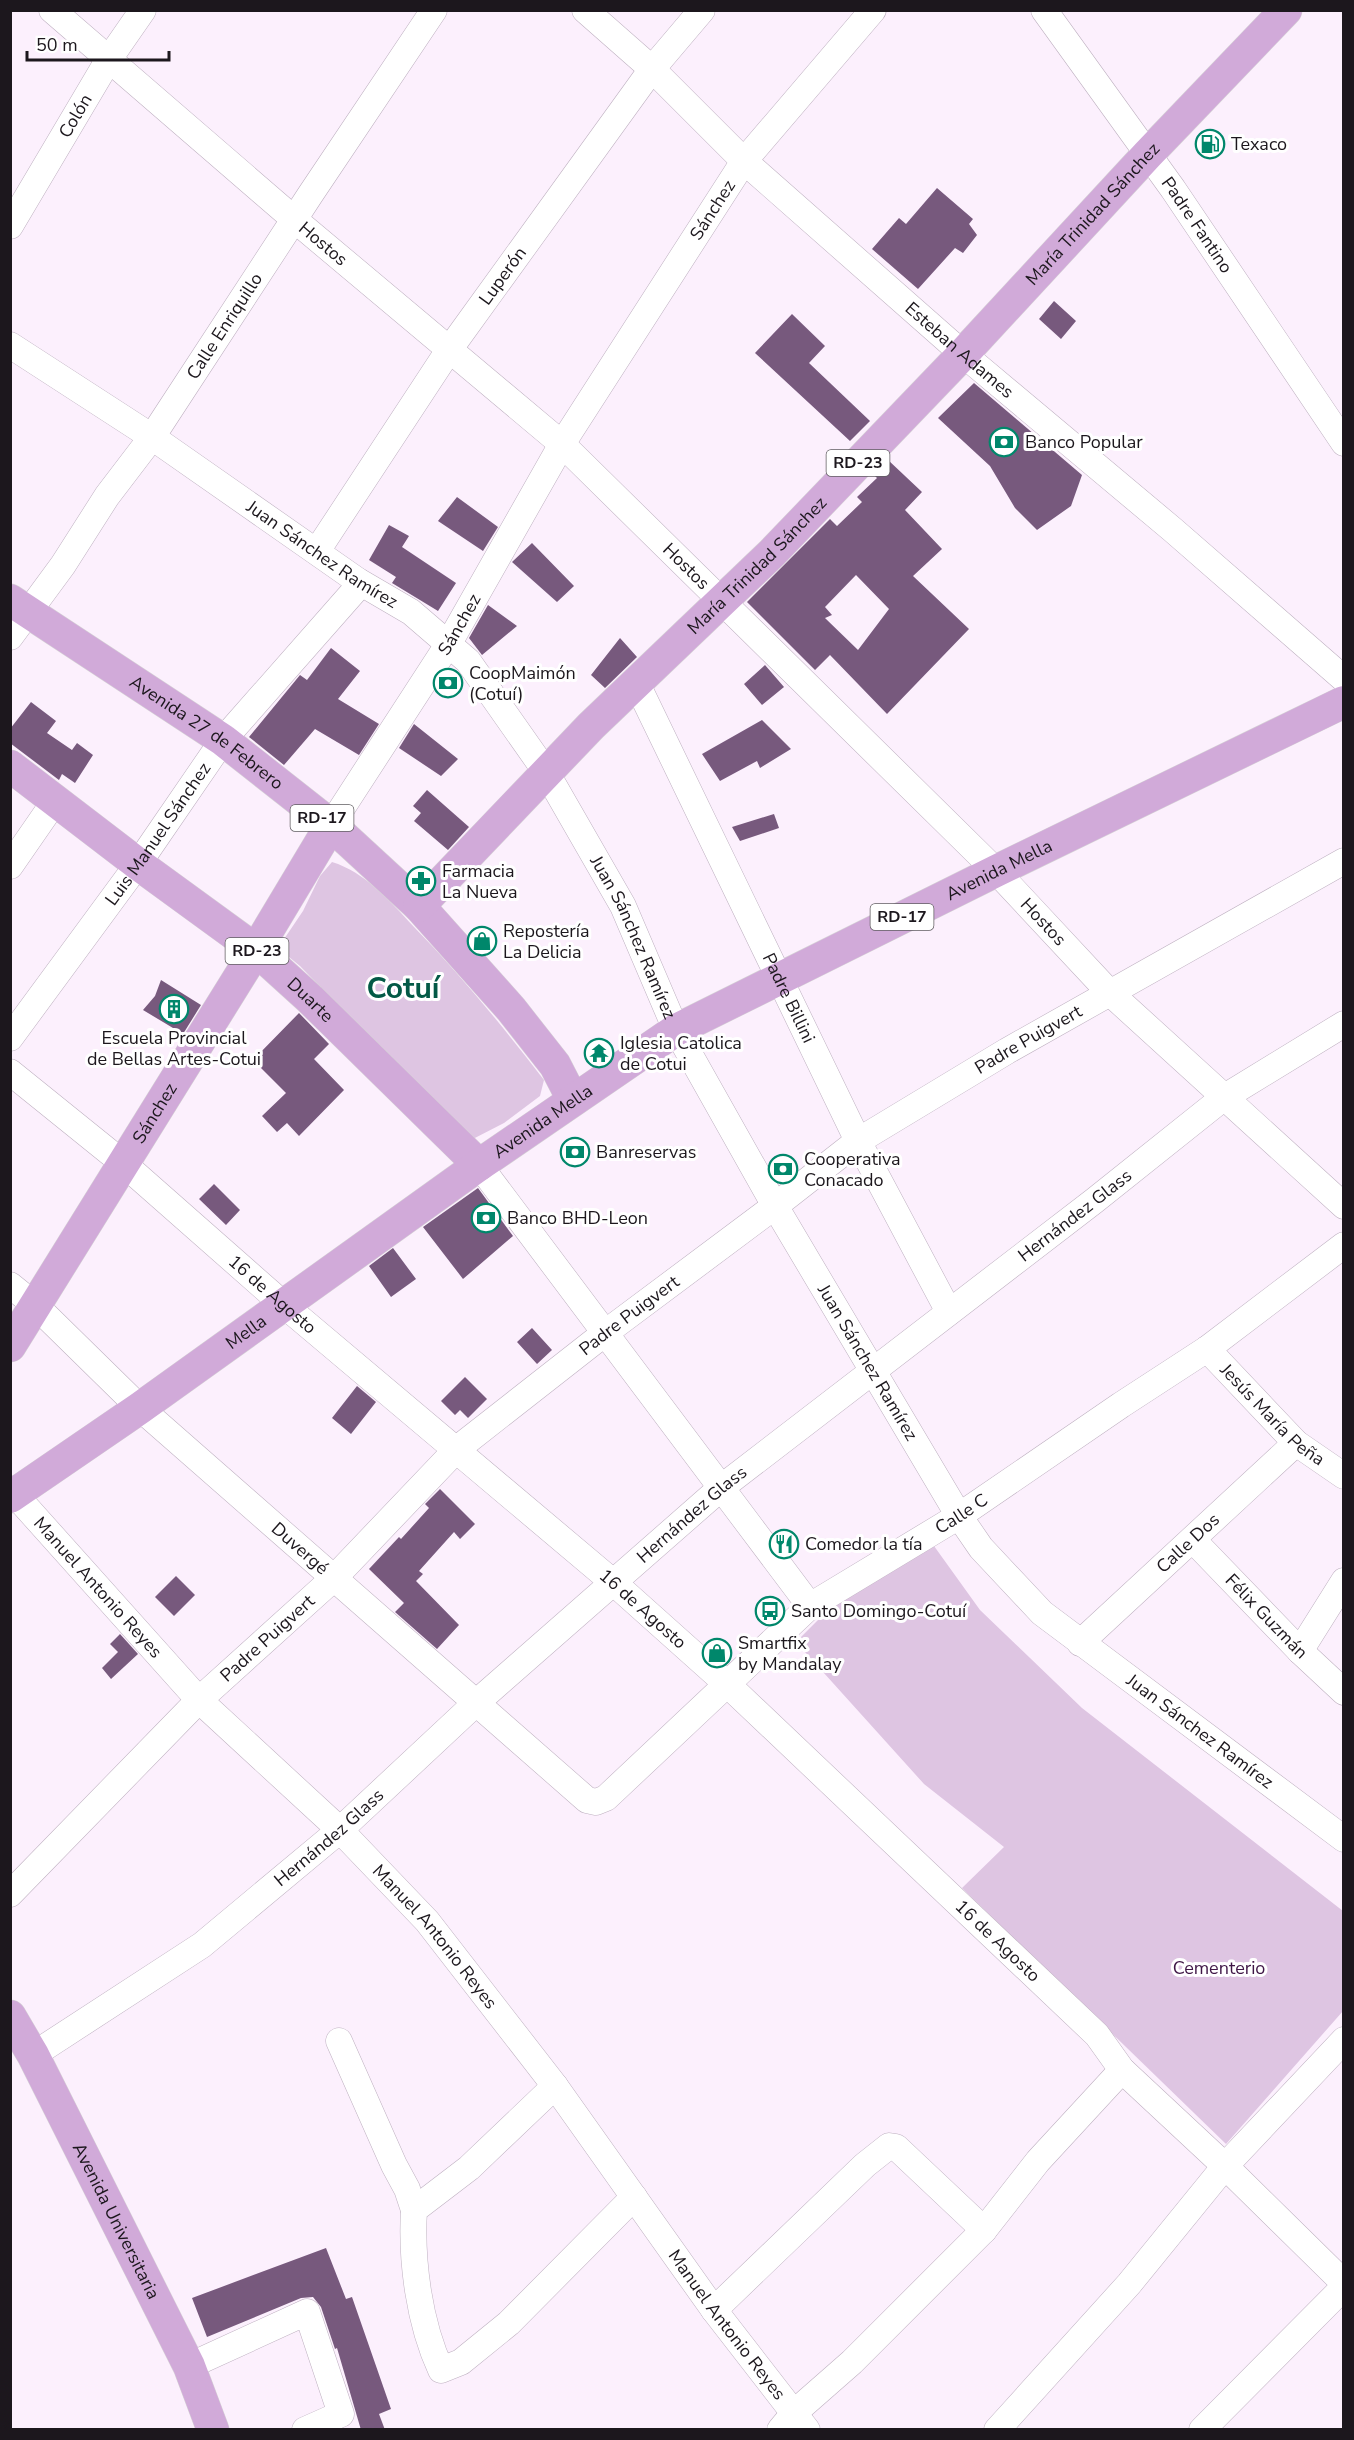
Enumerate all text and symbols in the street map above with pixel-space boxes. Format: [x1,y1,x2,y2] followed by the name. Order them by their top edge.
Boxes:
[27,24,170,62] scale bar
[36,33,78,57] text: 50 m
[53,90,98,142] street label: Colón
[1194,128,1226,160] fuel station icon: Texaco
[1231,132,1287,156] place label: Texaco
[1020,137,1165,291] street label: María Trinidad Sánchez
[1156,172,1238,278] street label: Padre Fantino
[684,175,741,245] street label: Sánchez
[294,216,353,271] street label: Hostos
[473,242,532,310] street label: Luperón
[181,268,268,384] street label: Calle Enriquillo
[900,296,1019,404] street label: Esteban Adames
[988,426,1020,458] bank icon: Banco Popular
[1025,430,1143,454] place label: Banco Popular
[826,450,890,476] road number: RD-23
[682,491,832,640] street label: María Trinidad Sánchez
[241,494,402,614] street label: Juan Sánchez Ramírez
[657,538,715,595] street label: Hostos
[432,589,486,660] street label: Sánchez
[469,661,576,706] place label: CoopMaimón (Cotuí)
[432,667,464,699] bank icon: CoopMaimón (Cotuí)
[125,670,288,795] street label: Avenida 27 de Febrero
[99,758,216,910] street label: Luis Manuel Sánchez
[290,805,354,831] road number: RD-17
[942,834,1056,906] street label: Avenida Mella
[584,850,682,1022] street label: Juan Sánchez Ramírez
[442,859,517,904] place label: Farmacia La Nueva
[405,865,437,897] pharmacy icon: Farmacia La Nueva
[1015,893,1072,951] street label: Hostos
[870,904,934,930] road number: RD-17
[503,919,589,964] place label: Repostería La Delicia
[466,925,498,957] shop icon: Repostería La Delicia
[226,938,288,964] road number: RD-23
[757,949,821,1047] street label: Padre Billini
[367,968,442,1009] district label: Cotuí
[282,972,339,1028] street label: Duarte
[158,993,190,1025] building icon: Escuela Provincial de Bellas Artes-Cotui
[970,999,1087,1080] street label: Padre Puigvert
[87,1026,261,1071] place label: Escuela Provincial de Bellas Artes-Cotui
[620,1031,742,1076] place label: Iglesia Catolica de Cotui
[583,1037,615,1069] temple icon: Iglesia Catolica de Cotui
[127,1078,183,1148] street label: Sánchez
[488,1079,597,1164] street label: Avenida Mella
[559,1136,591,1168] bank icon: Banreservas
[596,1140,696,1164] place label: Banreservas
[804,1147,901,1192] place label: Cooperativa Conacado
[767,1153,799,1185] bank icon: Cooperativa Conacado
[1013,1163,1137,1267] street label: Hernández Glass
[470,1202,502,1234] bank icon: Banco BHD-Leon
[507,1206,648,1230] place label: Banco BHD-Leon
[223,1249,322,1339] street label: 16 de Agosto
[574,1269,685,1361] street label: Padre Puigvert
[812,1279,924,1445] street label: Juan Sánchez Ramírez
[221,1309,271,1355] street label: Mella
[1214,1358,1329,1471] street label: Jesús María Peña
[632,1460,752,1568] street label: Hernández Glass
[931,1488,992,1540] street label: Calle C
[1151,1508,1225,1579] street label: Calle Dos
[28,1511,168,1663] street label: Manuel Antonio Reyes
[266,1517,334,1580] street label: Duvergé
[768,1528,800,1560] restaurant icon: Comedor la tía
[805,1532,923,1556] place label: Comedor la tía
[594,1564,692,1654] street label: 16 de Agosto
[1220,1569,1313,1664] street label: Félix Guzmán
[215,1589,320,1687] street label: Padre Puigvert
[754,1595,786,1627] bus stop icon: Santo Domingo-Cotuí
[791,1599,967,1623] place label: Santo Domingo-Cotuí
[738,1631,842,1676] place label: Smartfix by Mandalay
[701,1637,733,1669] shop icon: Smartfix by Mandalay
[1121,1668,1278,1794] street label: Juan Sánchez Ramírez
[269,1783,389,1892] street label: Hernández Glass
[367,1859,503,2014] street label: Manuel Antonio Reyes
[950,1894,1046,1987] street label: 16 de Agosto
[1173,1956,1265,1980] park label: Cementerio
[67,2139,166,2303] street label: Avenida Universitaria
[663,2245,791,2405] street label: Manuel Antonio Reyes

